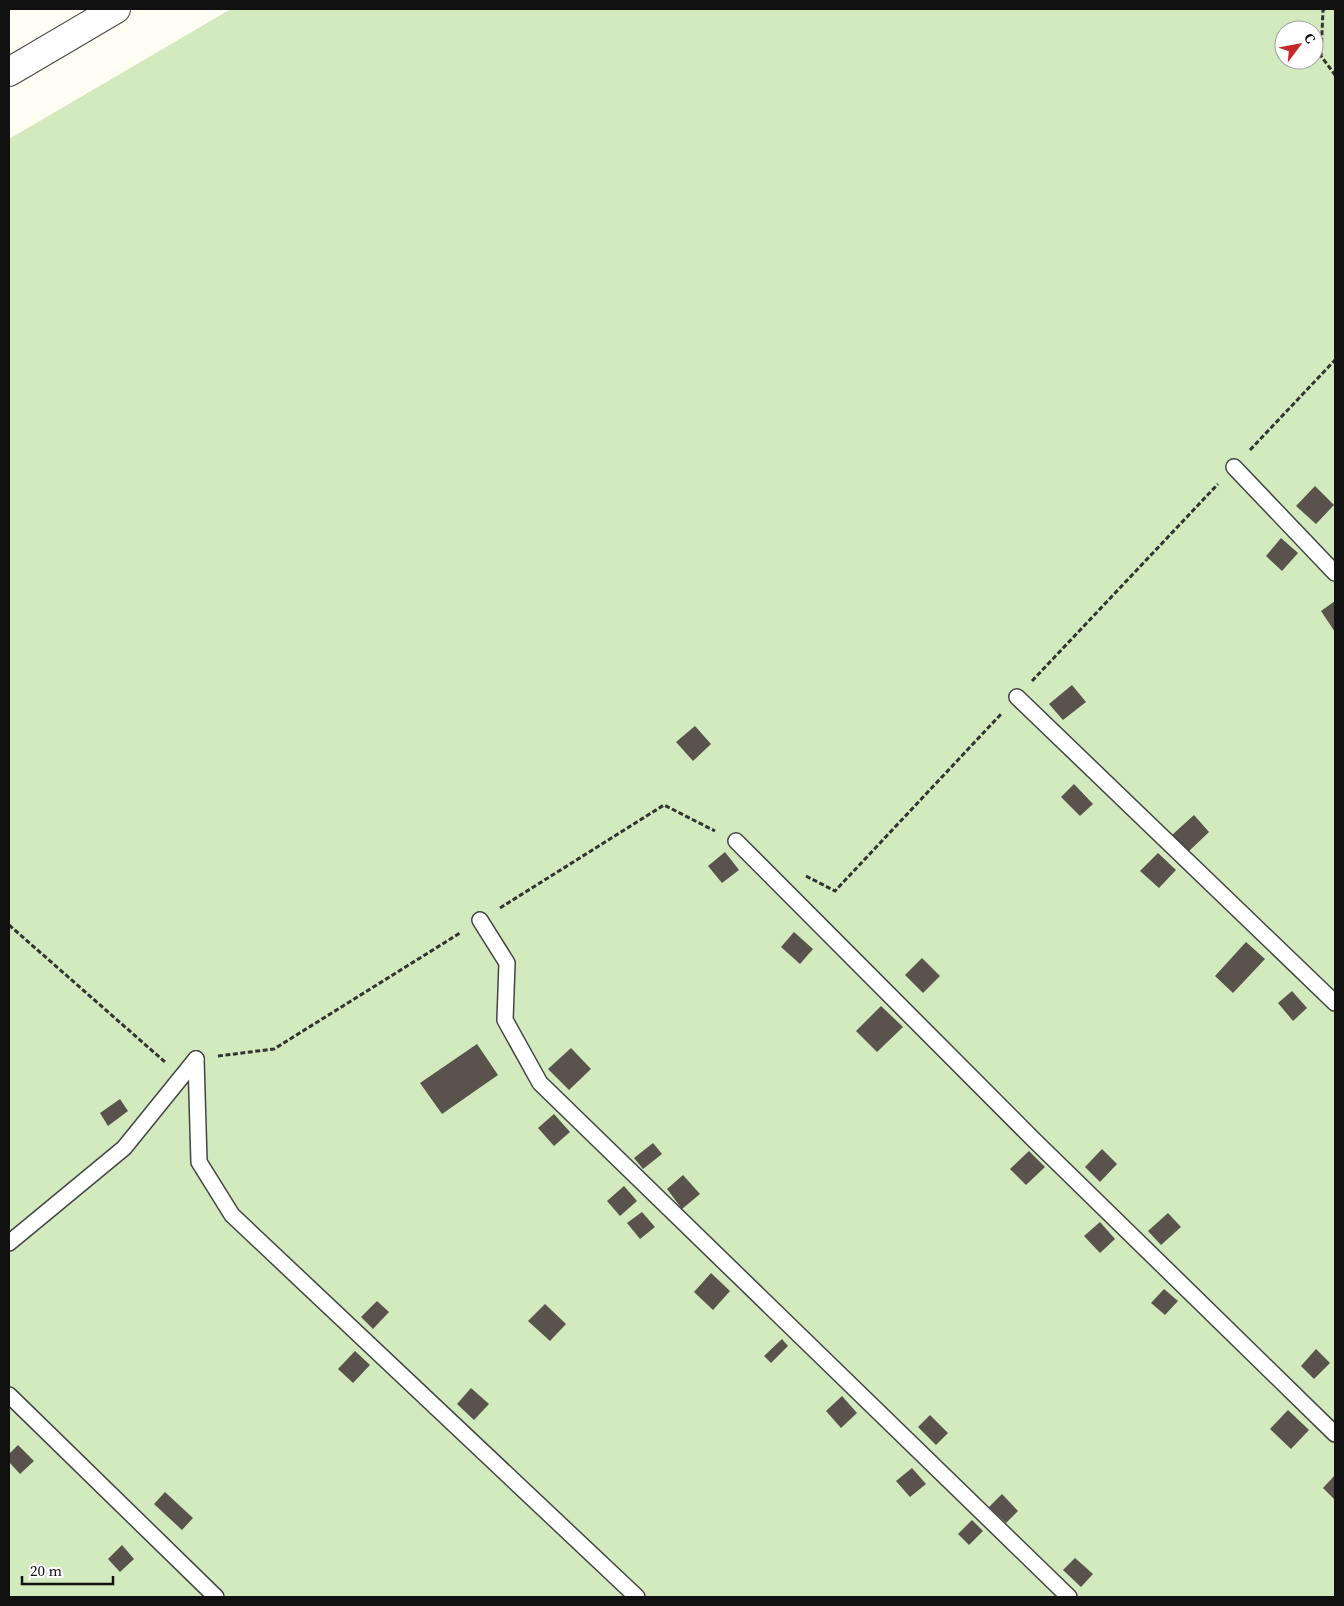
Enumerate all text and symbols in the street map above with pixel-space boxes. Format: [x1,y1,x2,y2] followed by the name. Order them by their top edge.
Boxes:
[1274,20,1324,70] north arrow
[1299,29,1321,47] text: С
[22,1554,114,1586] scale bar
[30,1560,62,1581] text: 20 m

